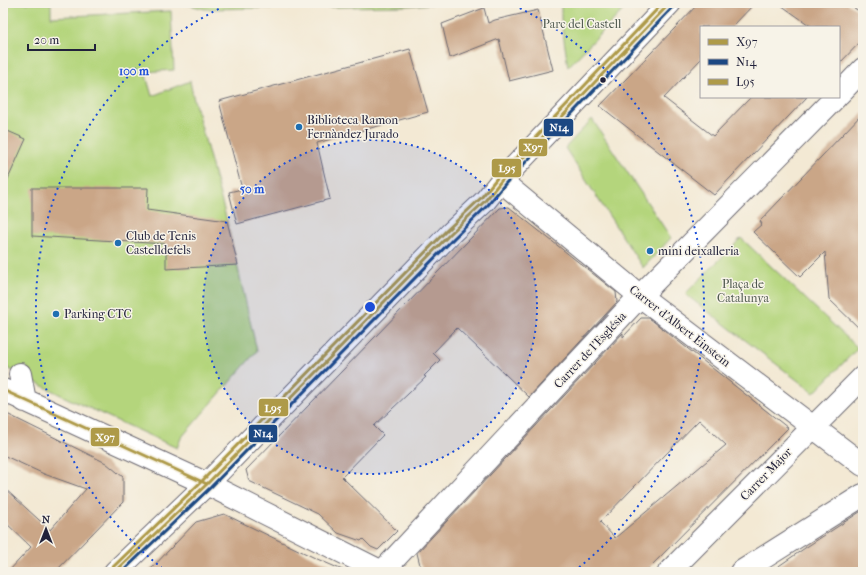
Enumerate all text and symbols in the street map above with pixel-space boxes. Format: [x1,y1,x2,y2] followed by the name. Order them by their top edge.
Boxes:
[543,17,622,31] park label: Parc del Castell
[28,26,95,52] scale bar
[700,26,840,98] legend
[34,33,59,47] text: 20 m
[736,35,758,49] text: X97
[736,55,757,69] text: N14
[119,64,150,78] text: 100 m
[598,75,608,85] unlabelled marker
[736,75,755,89] text: L95
[307,113,399,141] place label: Biblioteca Ramon Fernàndez Jurado
[543,118,574,137] line badge: N14
[550,121,569,134] text: N14
[294,122,304,132] marker: Biblioteca Ramon Fernàndez Jurado
[518,138,548,157] line badge: X97
[522,141,544,154] text: X97
[491,158,522,178] line badge: L95
[498,162,516,175] text: L95
[240,182,265,196] text: 50 m
[126,229,196,257] place label: Club de Tenis Castelldefels
[113,238,123,248] marker: Club de Tenis Castelldefels
[658,244,740,258] place label: mini deixalleria
[645,246,655,256] marker: mini deixalleria
[717,277,769,305] park label: Plaça de Catalunya
[627,282,733,370] street label: Carrer d'Albert Einstein
[363,300,377,314] centre of rings
[64,307,132,321] place label: Parking CTC
[51,309,61,319] marker: Parking CTC
[551,309,629,391] street label: Carrer de l'Església
[258,398,289,417] line badge: L95
[264,402,282,415] text: L95
[248,424,278,443] line badge: N14
[90,427,120,447] line badge: X97
[254,427,273,440] text: N14
[94,431,116,444] text: X97
[737,444,795,503] street label: Carrer Major
[26,509,66,549] north arrow
[42,513,51,526] text: N

